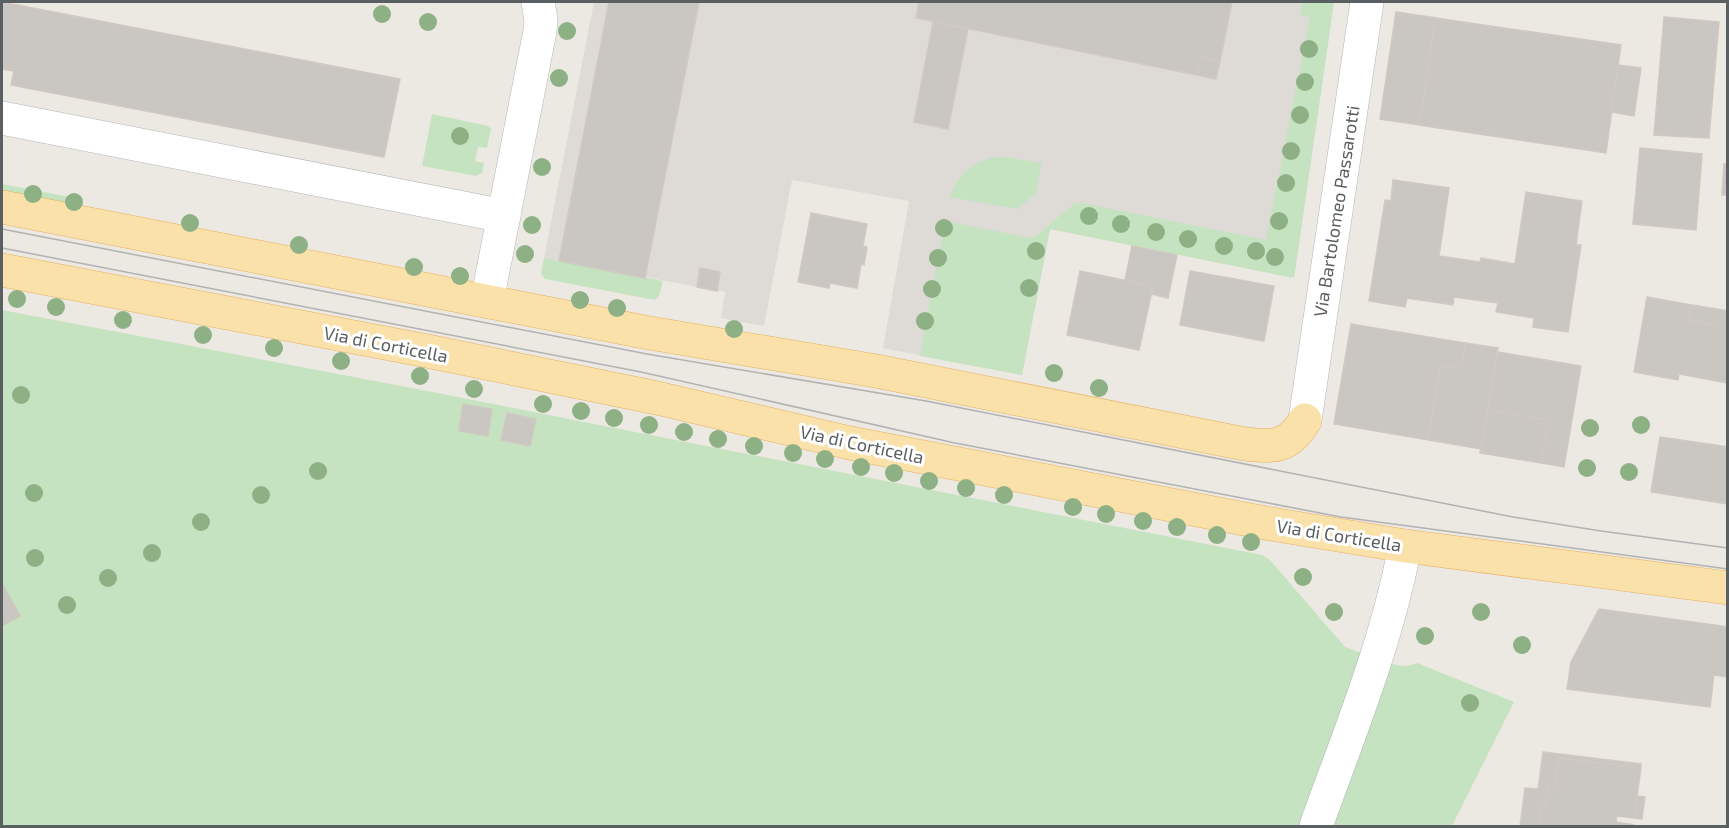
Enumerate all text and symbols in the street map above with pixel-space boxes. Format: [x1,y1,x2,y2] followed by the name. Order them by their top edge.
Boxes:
[1308,104,1364,318] street label: Via Bartolomeo Passarotti
[322,321,450,367] street label: Via di Corticella
[798,420,926,468] street label: Via di Corticella
[1275,514,1403,556] street label: Via di Corticella

